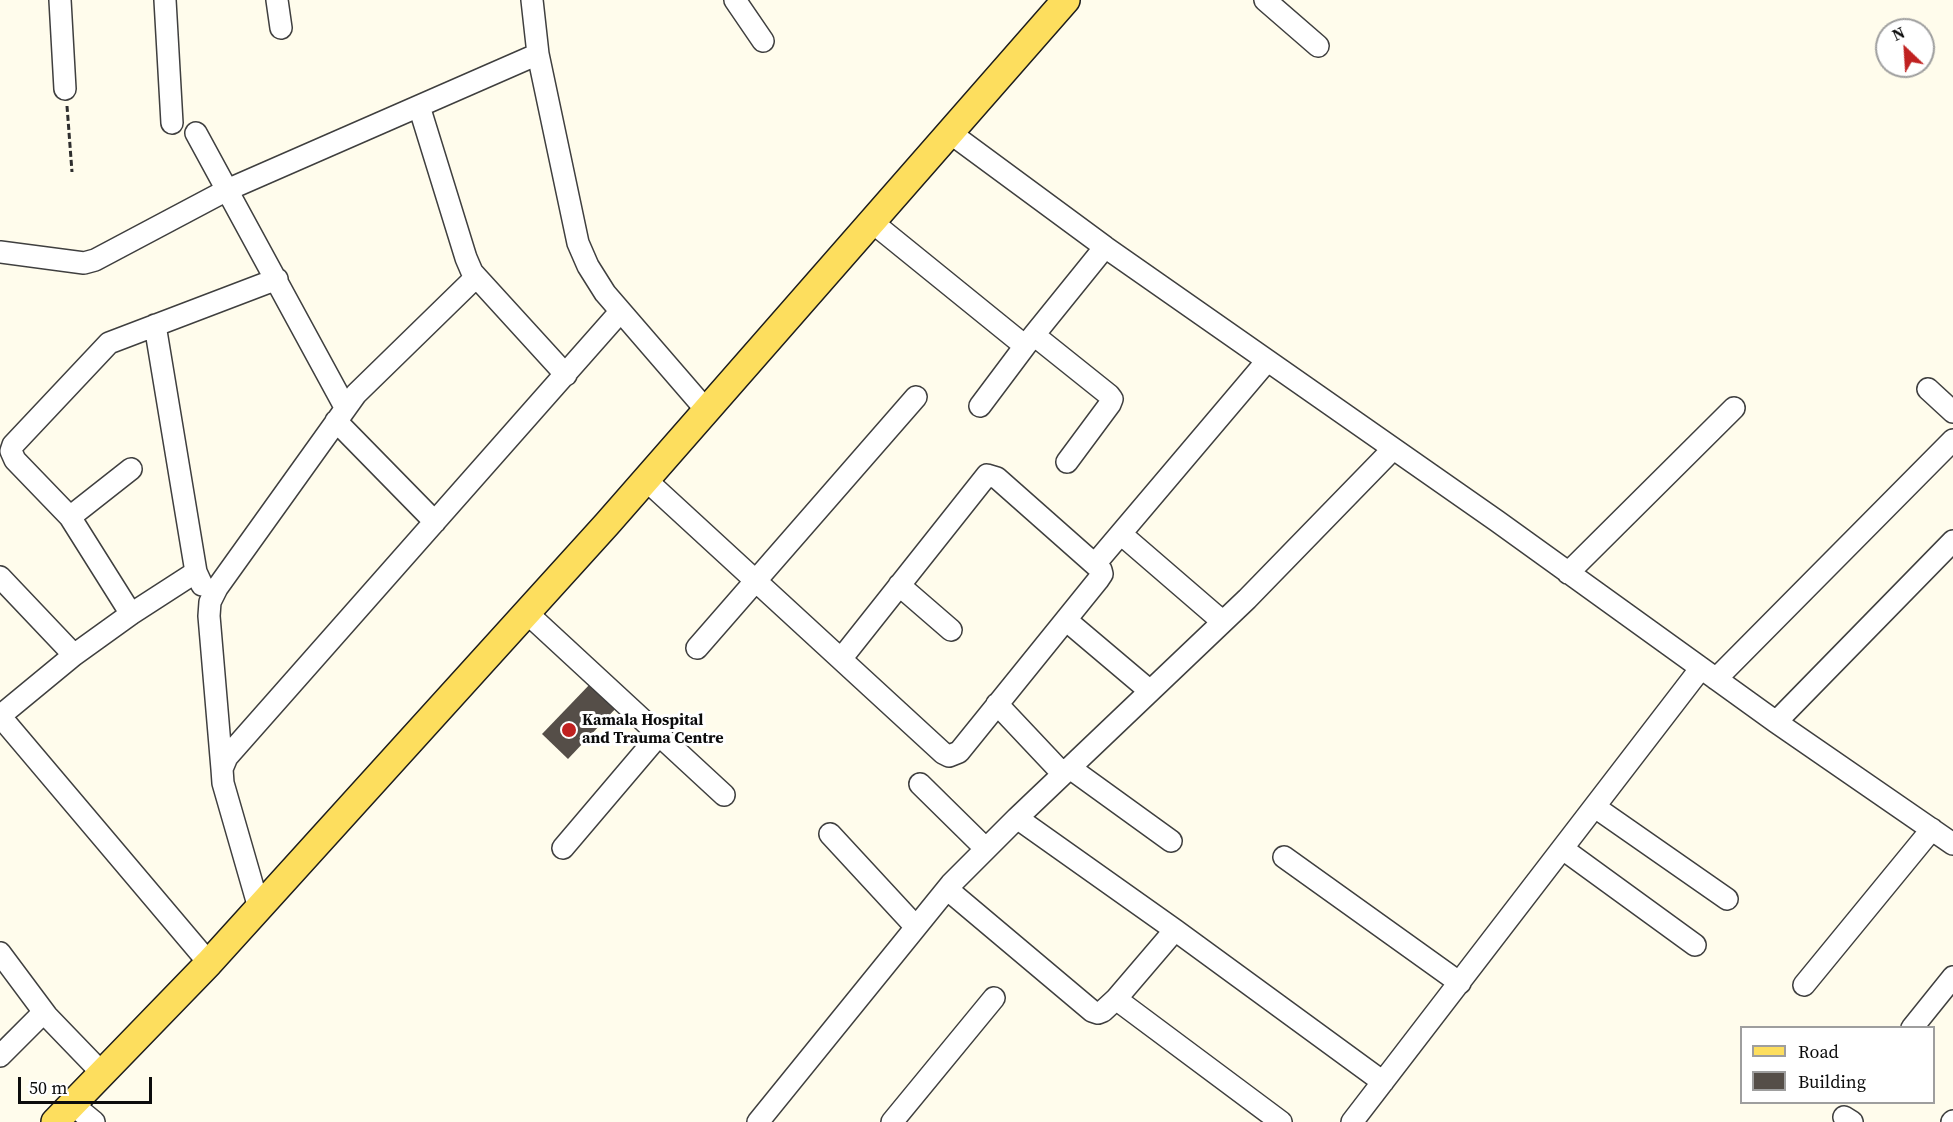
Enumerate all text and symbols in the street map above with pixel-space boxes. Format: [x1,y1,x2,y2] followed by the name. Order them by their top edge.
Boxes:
[1875,18,1935,78] north arrow
[1888,21,1908,46] text: N
[582,711,724,749] place label: Kamala Hospital and Trauma Centre
[560,721,578,739] marker: Kamala Hospital and Trauma Centre
[1740,1026,1935,1104] legend
[1798,1039,1839,1064] text: Road
[21,1065,154,1103] scale bar
[1798,1069,1866,1094] text: Building
[29,1075,67,1100] text: 50 m

